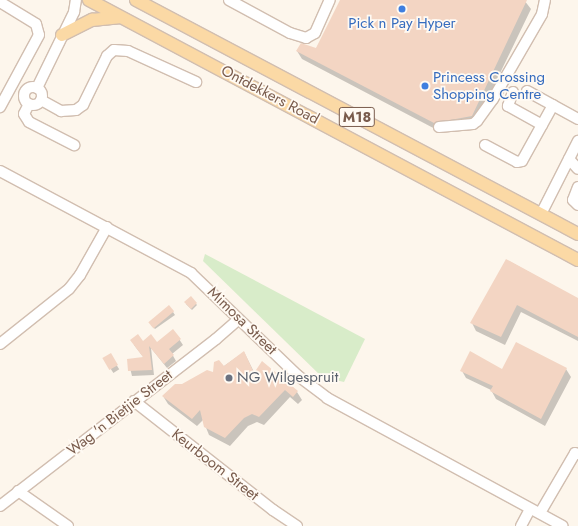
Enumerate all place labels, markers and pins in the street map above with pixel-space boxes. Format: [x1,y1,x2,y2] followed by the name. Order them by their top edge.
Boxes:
[397,4,407,14] marker: Pick n Pay Hyper
[348,15,456,33] place label: Pick n Pay Hyper
[433,68,545,103] place label: Princess Crossing Shopping Centre
[420,81,430,91] marker: Princess Crossing Shopping Centre
[237,369,338,387] place label: NG Wilgespruit
[224,373,234,383] marker: NG Wilgespruit

